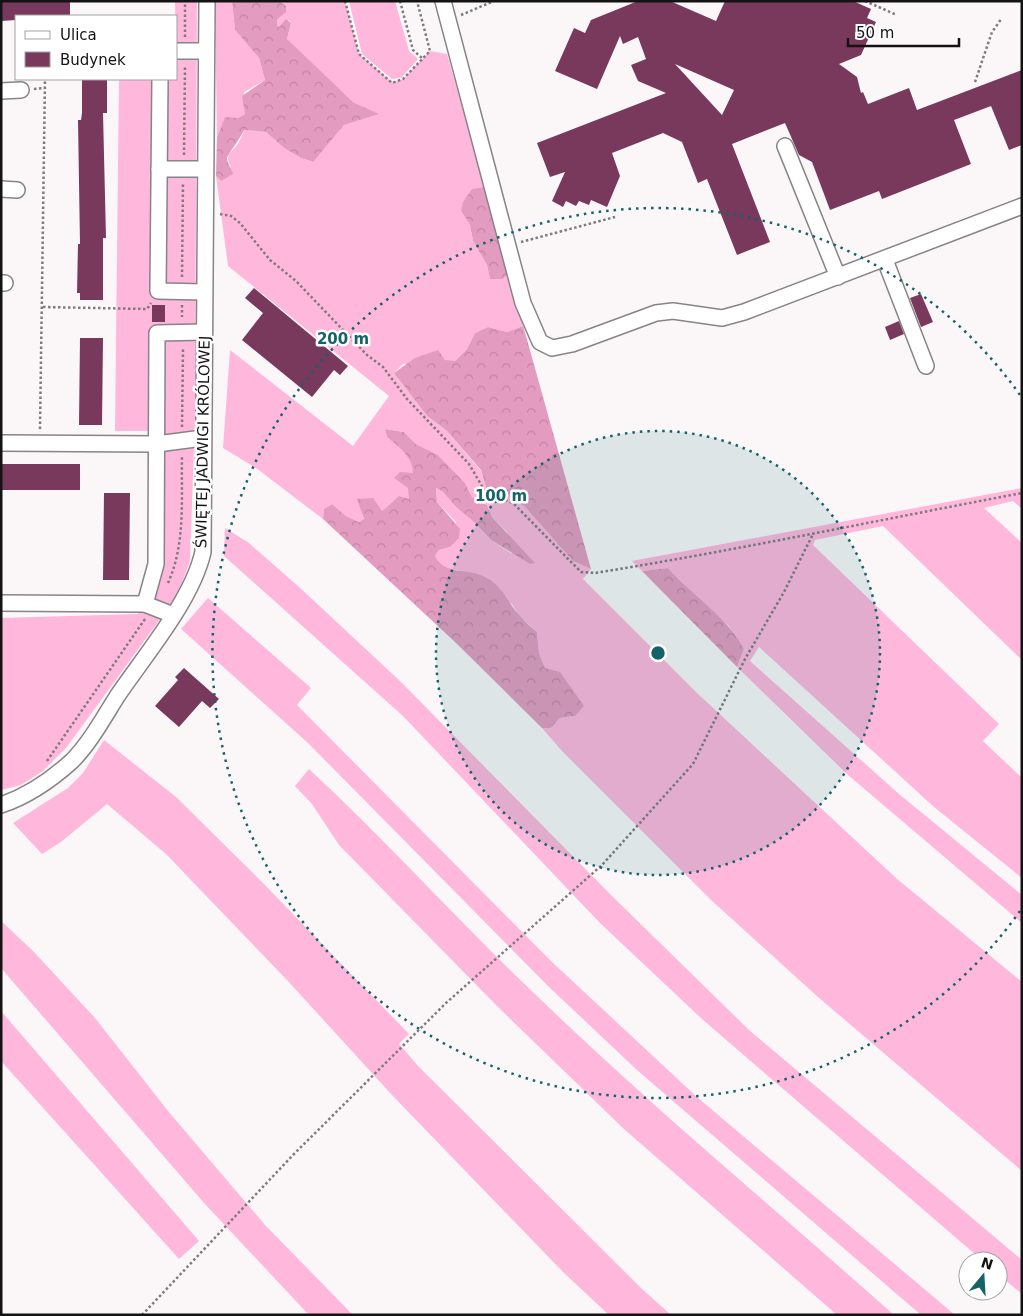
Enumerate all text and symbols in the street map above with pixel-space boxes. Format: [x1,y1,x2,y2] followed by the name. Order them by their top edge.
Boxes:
[15,15,178,80] legend
[848,15,959,47] scale bar
[856,24,894,42] text: 50 m
[60,26,97,44] text: Ulica
[60,51,126,69] text: Budynek
[317,330,369,348] text: 200 m
[191,336,214,548] street label: ŚWIĘTEJ JADWIGI KRÓLOWEJ
[475,487,527,505] text: 100 m
[649,644,667,662] centre of rings
[958,1251,1008,1301] north arrow
[979,1254,995,1273] text: N

